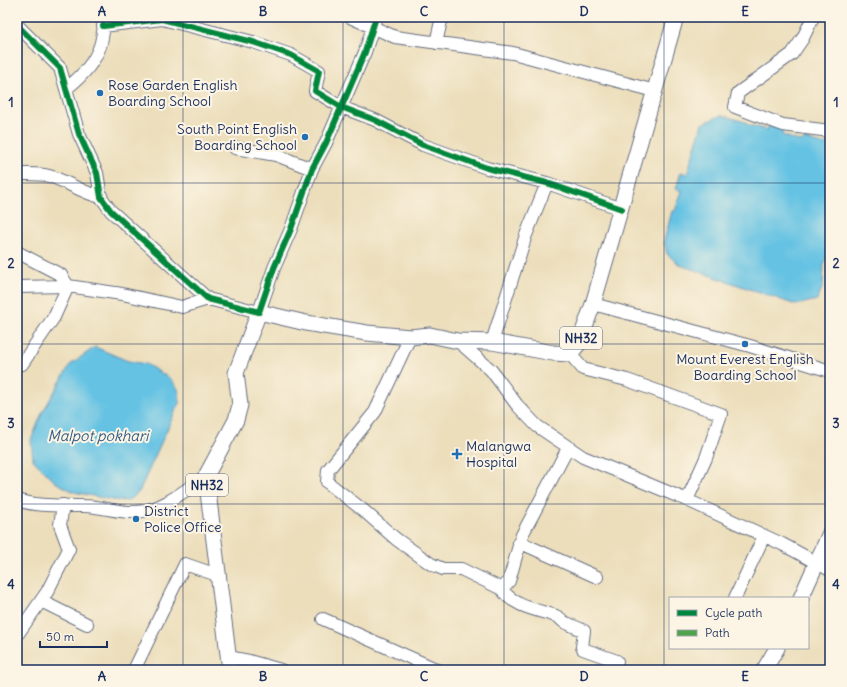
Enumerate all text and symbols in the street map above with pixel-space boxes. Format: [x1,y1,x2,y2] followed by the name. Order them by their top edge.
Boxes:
[98,3,107,20] text: A
[259,3,268,20] text: B
[420,3,429,20] text: C
[579,3,589,20] text: D
[741,3,749,20] text: E
[108,76,238,110] place label: Rose Garden English Boarding School
[95,88,105,98] marker: Rose Garden English Boarding School
[8,94,14,111] text: 1
[833,94,839,111] text: 1
[177,120,297,154] place label: South Point English Boarding School
[300,132,310,142] marker: South Point English Boarding School
[7,255,15,272] text: 2
[832,255,840,272] text: 2
[560,327,602,349] road number: NH32
[740,339,750,349] marker: Mount Everest English Boarding School
[676,350,814,384] place label: Mount Everest English Boarding School
[7,415,15,432] text: 3
[832,415,840,432] text: 3
[48,426,150,445] water label: Malpot pokhari
[466,437,531,471] place label: Malangwa Hospital
[451,448,463,460] marker: Malangwa Hospital
[186,474,228,496] road number: NH32
[144,502,222,536] place label: District Police Office
[131,514,141,524] marker: District Police Office
[7,576,15,593] text: 4
[832,576,840,593] text: 4
[669,597,809,649] legend
[705,605,762,620] text: Cycle path
[40,623,107,649] scale bar
[705,625,730,640] text: Path
[46,629,75,644] text: 50 m
[98,668,107,685] text: A
[259,668,268,685] text: B
[420,668,429,685] text: C
[579,668,589,685] text: D
[741,668,749,685] text: E

